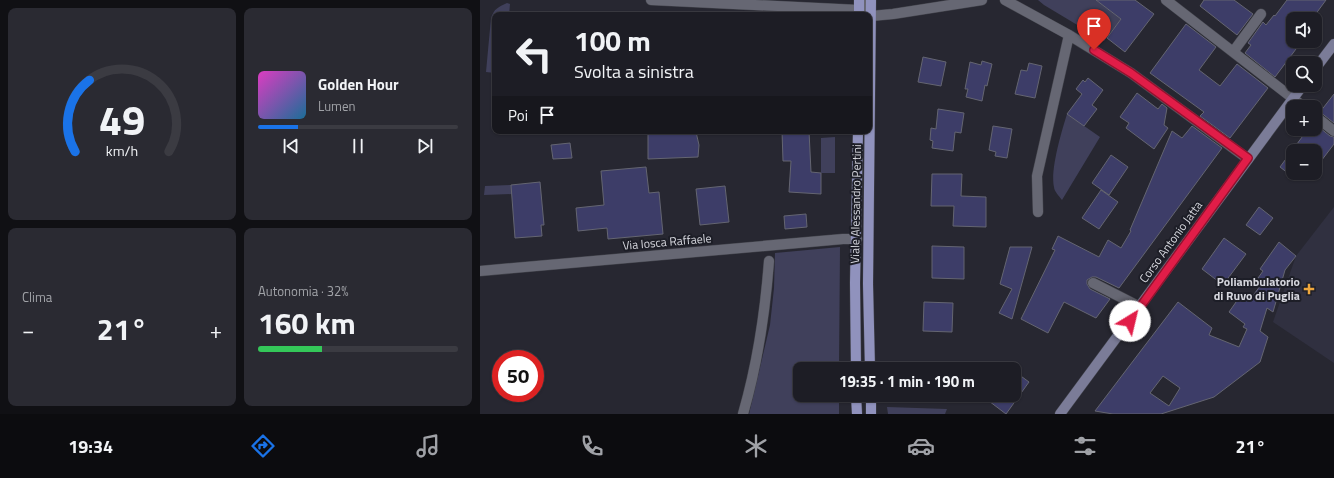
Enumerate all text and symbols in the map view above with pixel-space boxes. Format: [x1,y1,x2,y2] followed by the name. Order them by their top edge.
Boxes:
[1077,9,1111,50] pin
[1286,12,1322,180] map controls
[1286,12,1322,48] button: sound
[1083,15,1105,37] icon: arrive
[574,19,651,62] text: 100 m
[508,28,560,80] icon: left
[1286,56,1322,92] button: search
[574,58,694,85] text: Svolta a sinistra
[318,73,399,96] text: Golden Hour
[99,88,145,151] text: 49
[318,96,355,116] text: Lumen
[1286,100,1322,136] button: +
[508,104,528,127] text: Poi
[536,104,558,126] icon: arrive
[280,135,302,157] icon: previous
[347,135,369,157] icon: pause
[414,135,436,157] icon: next
[106,139,138,161] text: km/h
[845,144,866,264] street label: Viale Alessandro Pertini
[1286,144,1322,180] button: −
[1134,197,1207,287] street label: Corso Antonio Jatta
[622,228,712,255] street label: Via Iosca Raffaele
[1214,272,1300,305] place label: Poliambulatorio di Ruvo di Puglia
[258,281,349,301] text: Autonomia · 32%
[1303,283,1315,295] marker: Poliambulatorio di Ruvo di Puglia
[22,287,52,307] text: Clima
[258,300,356,346] text: 160 km
[1109,300,1151,342] position arrow
[97,306,147,352] text: 21°
[22,313,34,347] text: −
[210,313,222,347] text: +
[492,350,544,402] speed limit sign: 50
[839,370,975,393] text: 19:35 · 1 min · 190 m
[249,432,277,460] icon: directions
[414,432,442,460] icon: music
[578,432,606,460] icon: phone
[742,432,770,460] icon: climate
[907,432,935,460] icon: car
[1071,432,1099,460] icon: filters
[68,433,113,460] text: 19:34
[1236,433,1266,460] text: 21°

